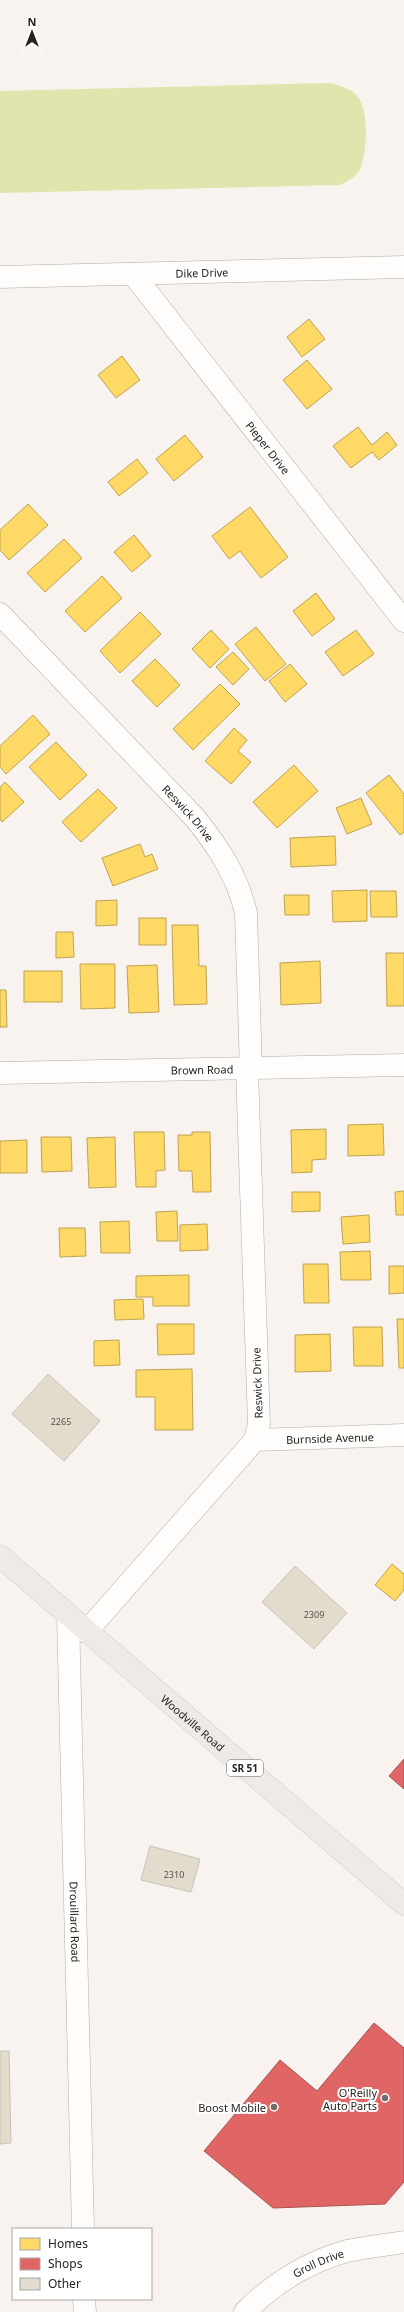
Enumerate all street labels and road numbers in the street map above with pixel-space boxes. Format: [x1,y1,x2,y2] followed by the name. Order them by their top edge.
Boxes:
[175,264,229,280] street label: Dike Drive
[243,418,294,477] street label: Pieper Drive
[159,781,218,844] street label: Reswick Drive
[170,1061,233,1077] street label: Brown Road
[248,1347,266,1419] street label: Reswick Drive
[286,1429,374,1446] street label: Burnside Avenue
[158,1691,228,1754] street label: Woodville Road
[227,1760,263,1776] road number: SR 51
[67,1881,84,1963] street label: Drouillard Road
[289,2245,345,2280] street label: Groll Drive

